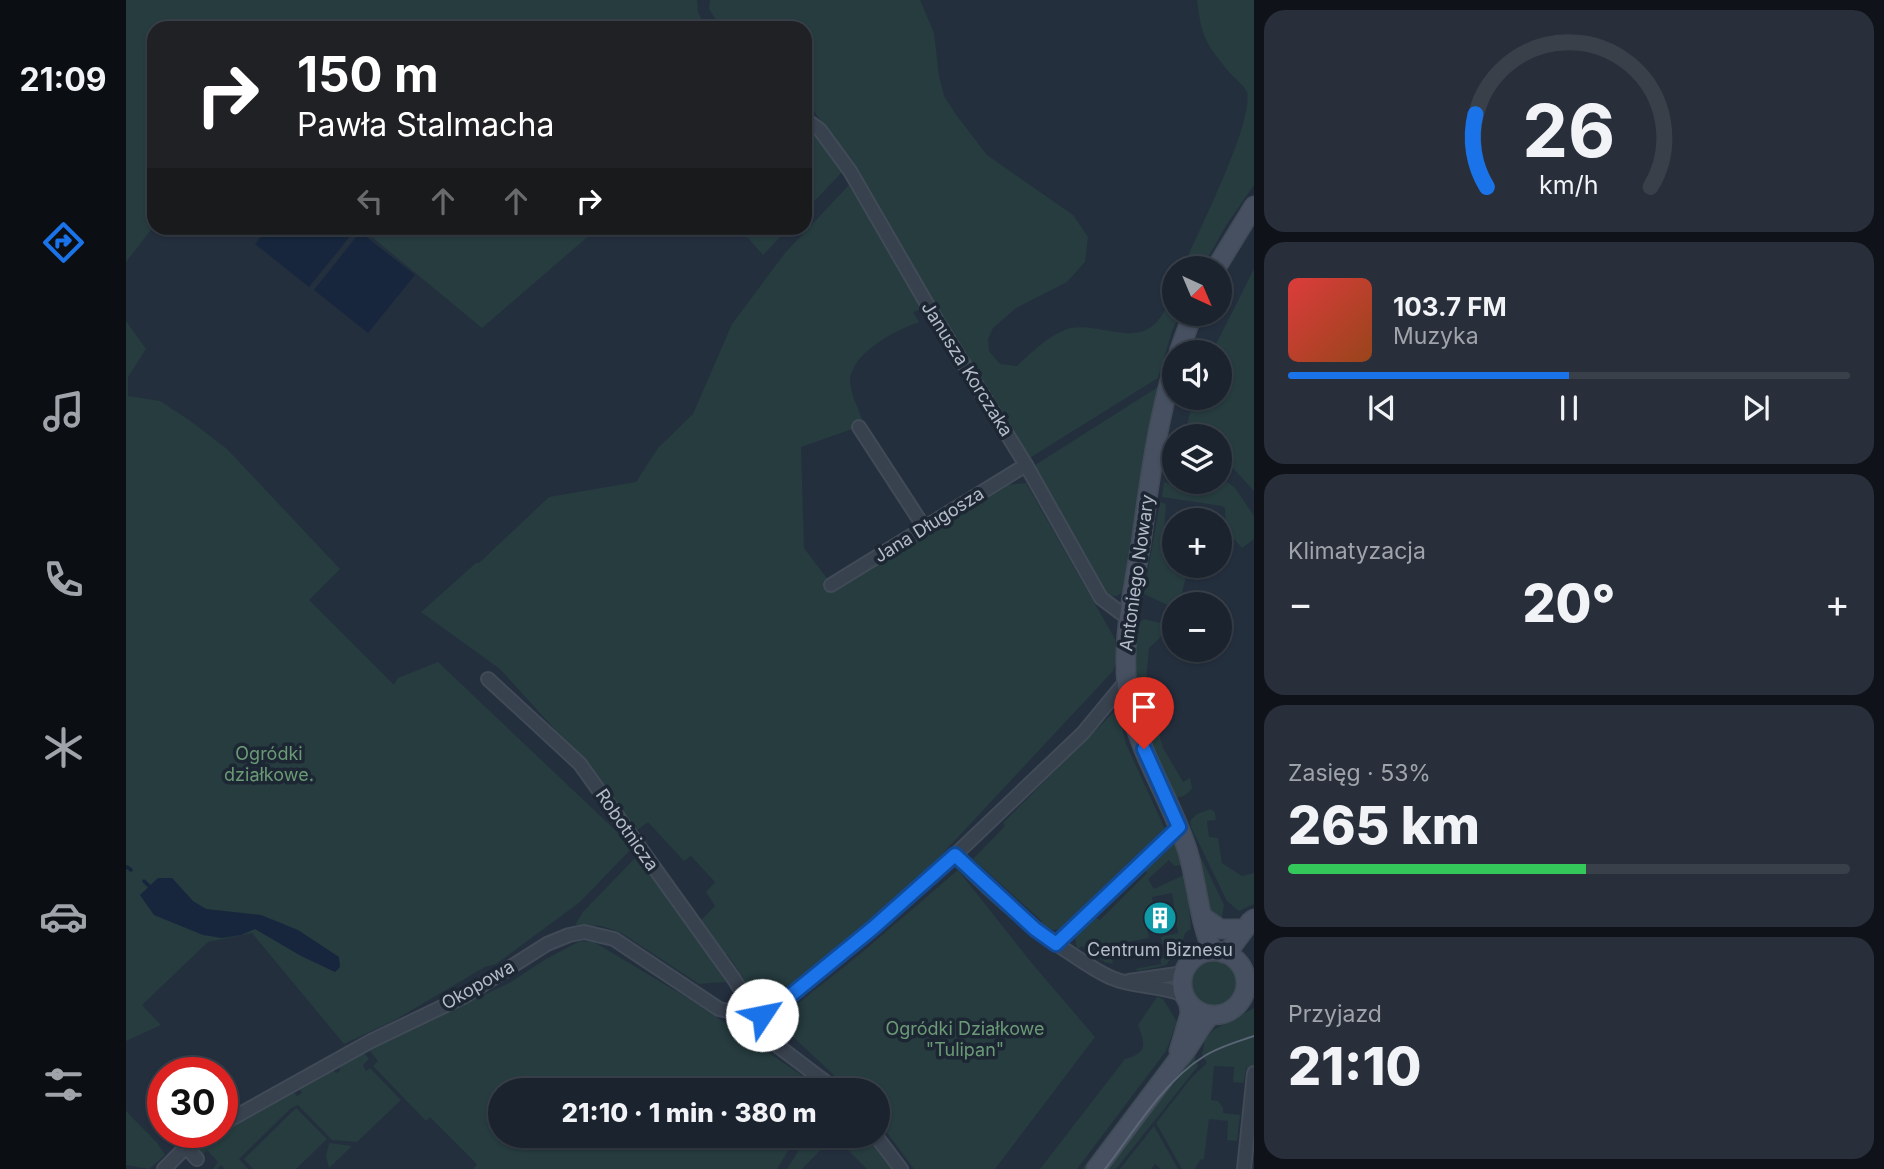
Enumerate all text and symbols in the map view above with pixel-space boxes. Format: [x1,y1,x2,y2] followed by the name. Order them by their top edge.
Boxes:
[297,45,439,104] text: 150 m
[182,49,273,140] icon: right
[20,60,107,99] text: 21:09
[1522,86,1616,175] text: 26
[297,105,554,144] text: Pawła Stalmacha
[1539,170,1599,200] text: km/h
[351,182,389,220] icon: left
[424,182,462,220] icon: ahead
[497,182,535,220] icon: ahead
[570,182,608,220] icon: right
[39,218,88,267] icon: directions
[1162,256,1232,326] north arrow
[1162,256,1232,662] map controls
[1393,291,1507,322] text: 103.7 FM
[917,297,1017,440] street label: Janusza Korczaka
[1393,322,1479,350] text: Muzyka
[1162,340,1232,410] button: sound
[39,387,88,436] icon: music
[1363,389,1401,427] icon: previous
[1550,389,1588,427] icon: pause
[1737,389,1775,427] icon: next
[1162,424,1232,494] button: layers
[870,482,988,567] street label: Jana Długosza
[1115,493,1158,653] street label: Antoniego Nowary
[1162,508,1232,578] button: +
[1288,537,1426,565] text: Klimatyzacja
[39,555,88,604] icon: phone
[1522,572,1616,635] text: 20°
[1288,580,1313,626] text: −
[1825,580,1850,626] text: +
[1162,592,1232,662] button: −
[1114,677,1174,749] pin
[1125,688,1163,726] icon: arrive
[39,723,88,772] icon: climate
[224,743,314,785] park label: Ogródki działkowe.
[1288,759,1431,787] text: Zasięg · 53%
[592,785,663,875] street label: Robotnicza
[1288,794,1480,857] text: 265 km
[39,892,88,941] icon: car
[1141,899,1179,937] building icon: Centrum Biznesu
[1087,939,1233,960] place label: Centrum Biznesu
[438,955,518,1014] street label: Okopowa
[725,978,799,1052] position arrow
[1288,1000,1382,1028] text: Przyjazd
[886,1018,1045,1060] park label: Ogródki Działkowe "Tulipan"
[1288,1035,1421,1098] text: 21:10
[147,1057,238,1148] speed limit sign: 30
[39,1060,88,1109] icon: filters
[561,1097,817,1128] text: 21:10 · 1 min · 380 m

